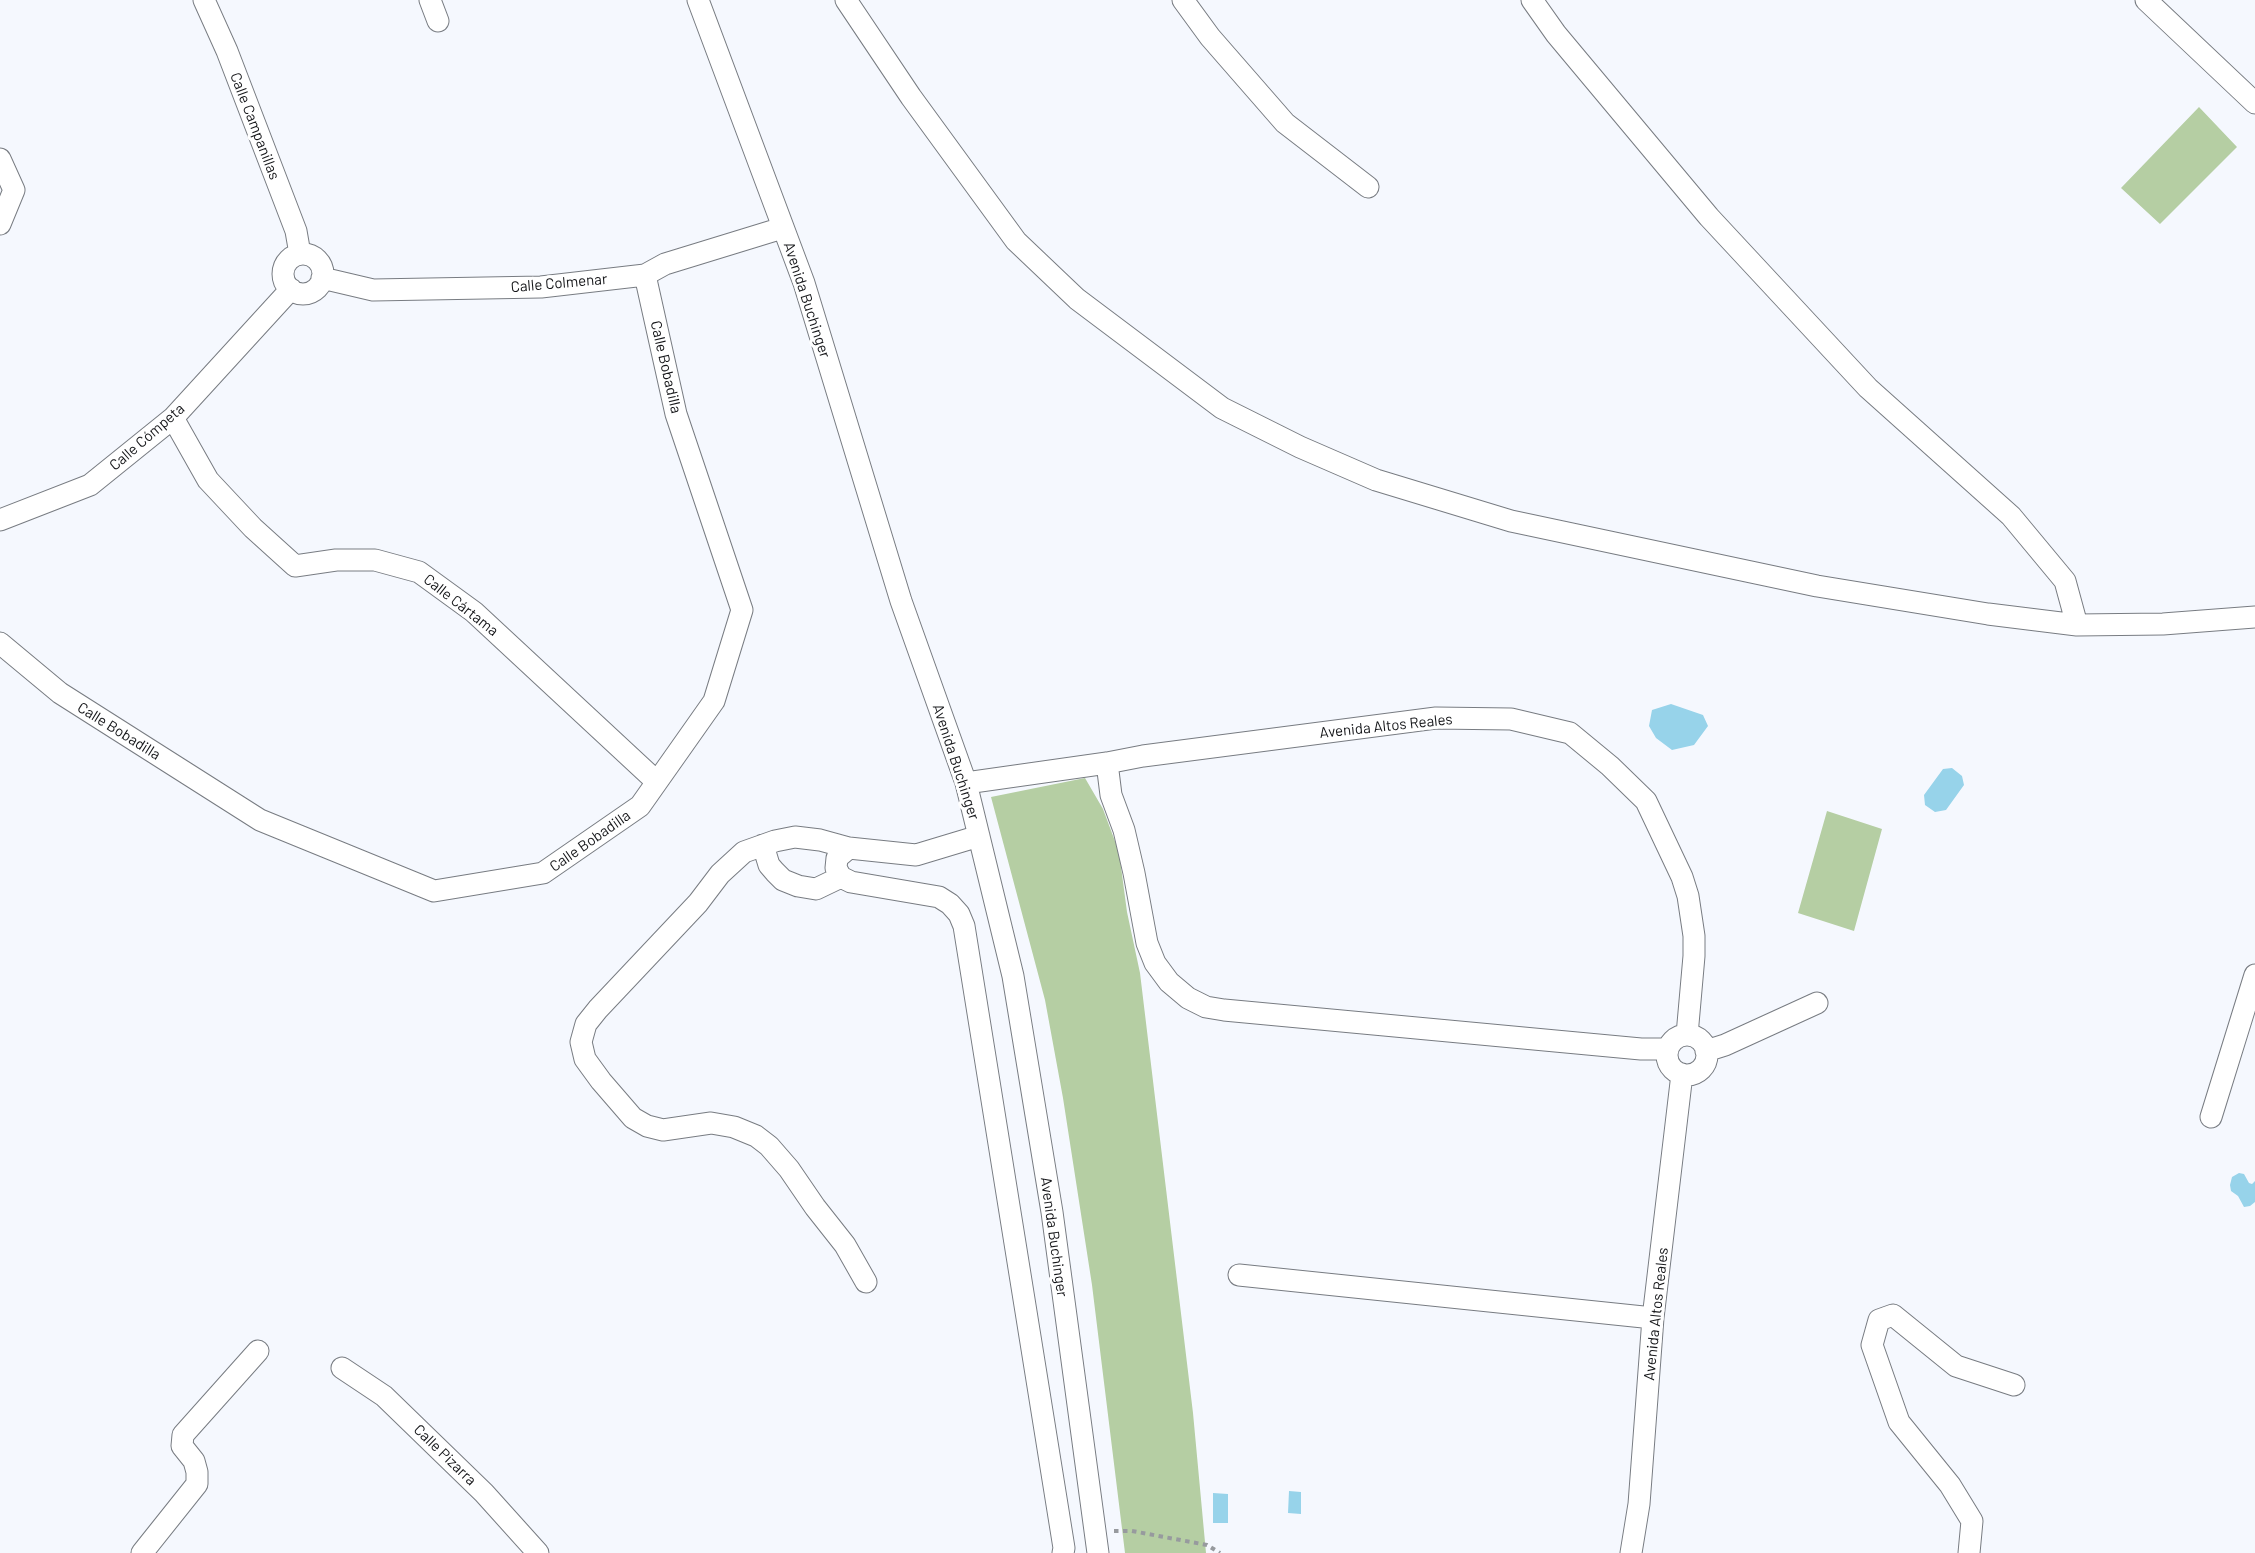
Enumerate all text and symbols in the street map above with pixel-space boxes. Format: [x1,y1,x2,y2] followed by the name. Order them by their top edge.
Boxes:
[226,70,284,182] street label: Calle Campanillas
[780,240,834,360] street label: Avenida Buchinger
[510,270,608,296] street label: Calle Colmenar
[647,319,685,415] street label: Calle Bobadilla
[106,400,188,474] street label: Calle Cómpeta
[420,570,502,640] street label: Calle Cártama
[74,698,164,764] street label: Calle Bobadilla
[929,702,983,822] street label: Avenida Buchinger
[1319,710,1453,742] street label: Avenida Altos Reales
[546,807,634,875] street label: Calle Bobadilla
[1037,1176,1071,1298] street label: Avenida Buchinger
[1640,1247,1672,1381] street label: Avenida Altos Reales
[410,1421,480,1489] street label: Calle Pizarra

